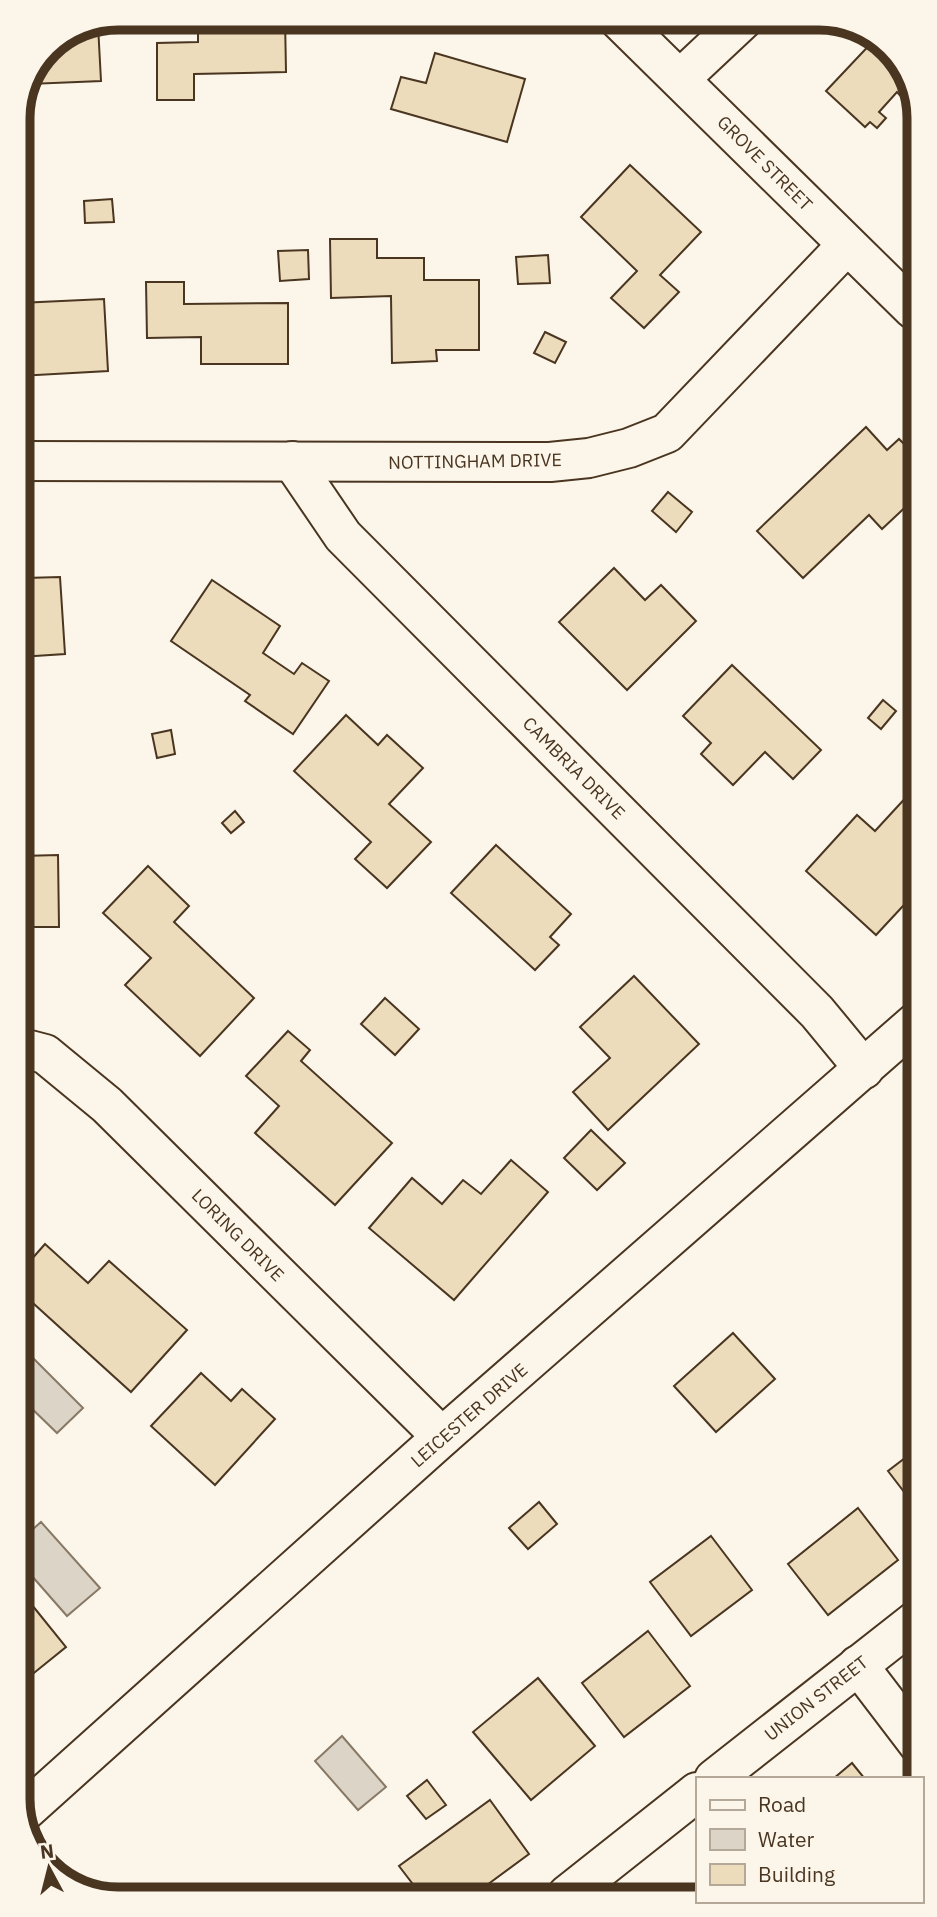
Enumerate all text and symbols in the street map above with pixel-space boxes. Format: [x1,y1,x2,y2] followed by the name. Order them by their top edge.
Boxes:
[713,111,817,215] street label: GROVE STREET
[388,448,562,474] street label: NOTTINGHAM DRIVE
[518,712,630,824] street label: CAMBRIA DRIVE
[187,1184,289,1286] street label: LORING DRIVE
[406,1358,532,1472] street label: LEICESTER DRIVE
[760,1650,872,1746] street label: UNION STREET
[696,1777,923,1903] legend
[758,1790,806,1818] text: Road
[758,1825,815,1853] text: Water
[14,1833,84,1903] north arrow
[39,1838,55,1864] text: N
[758,1860,835,1888] text: Building

